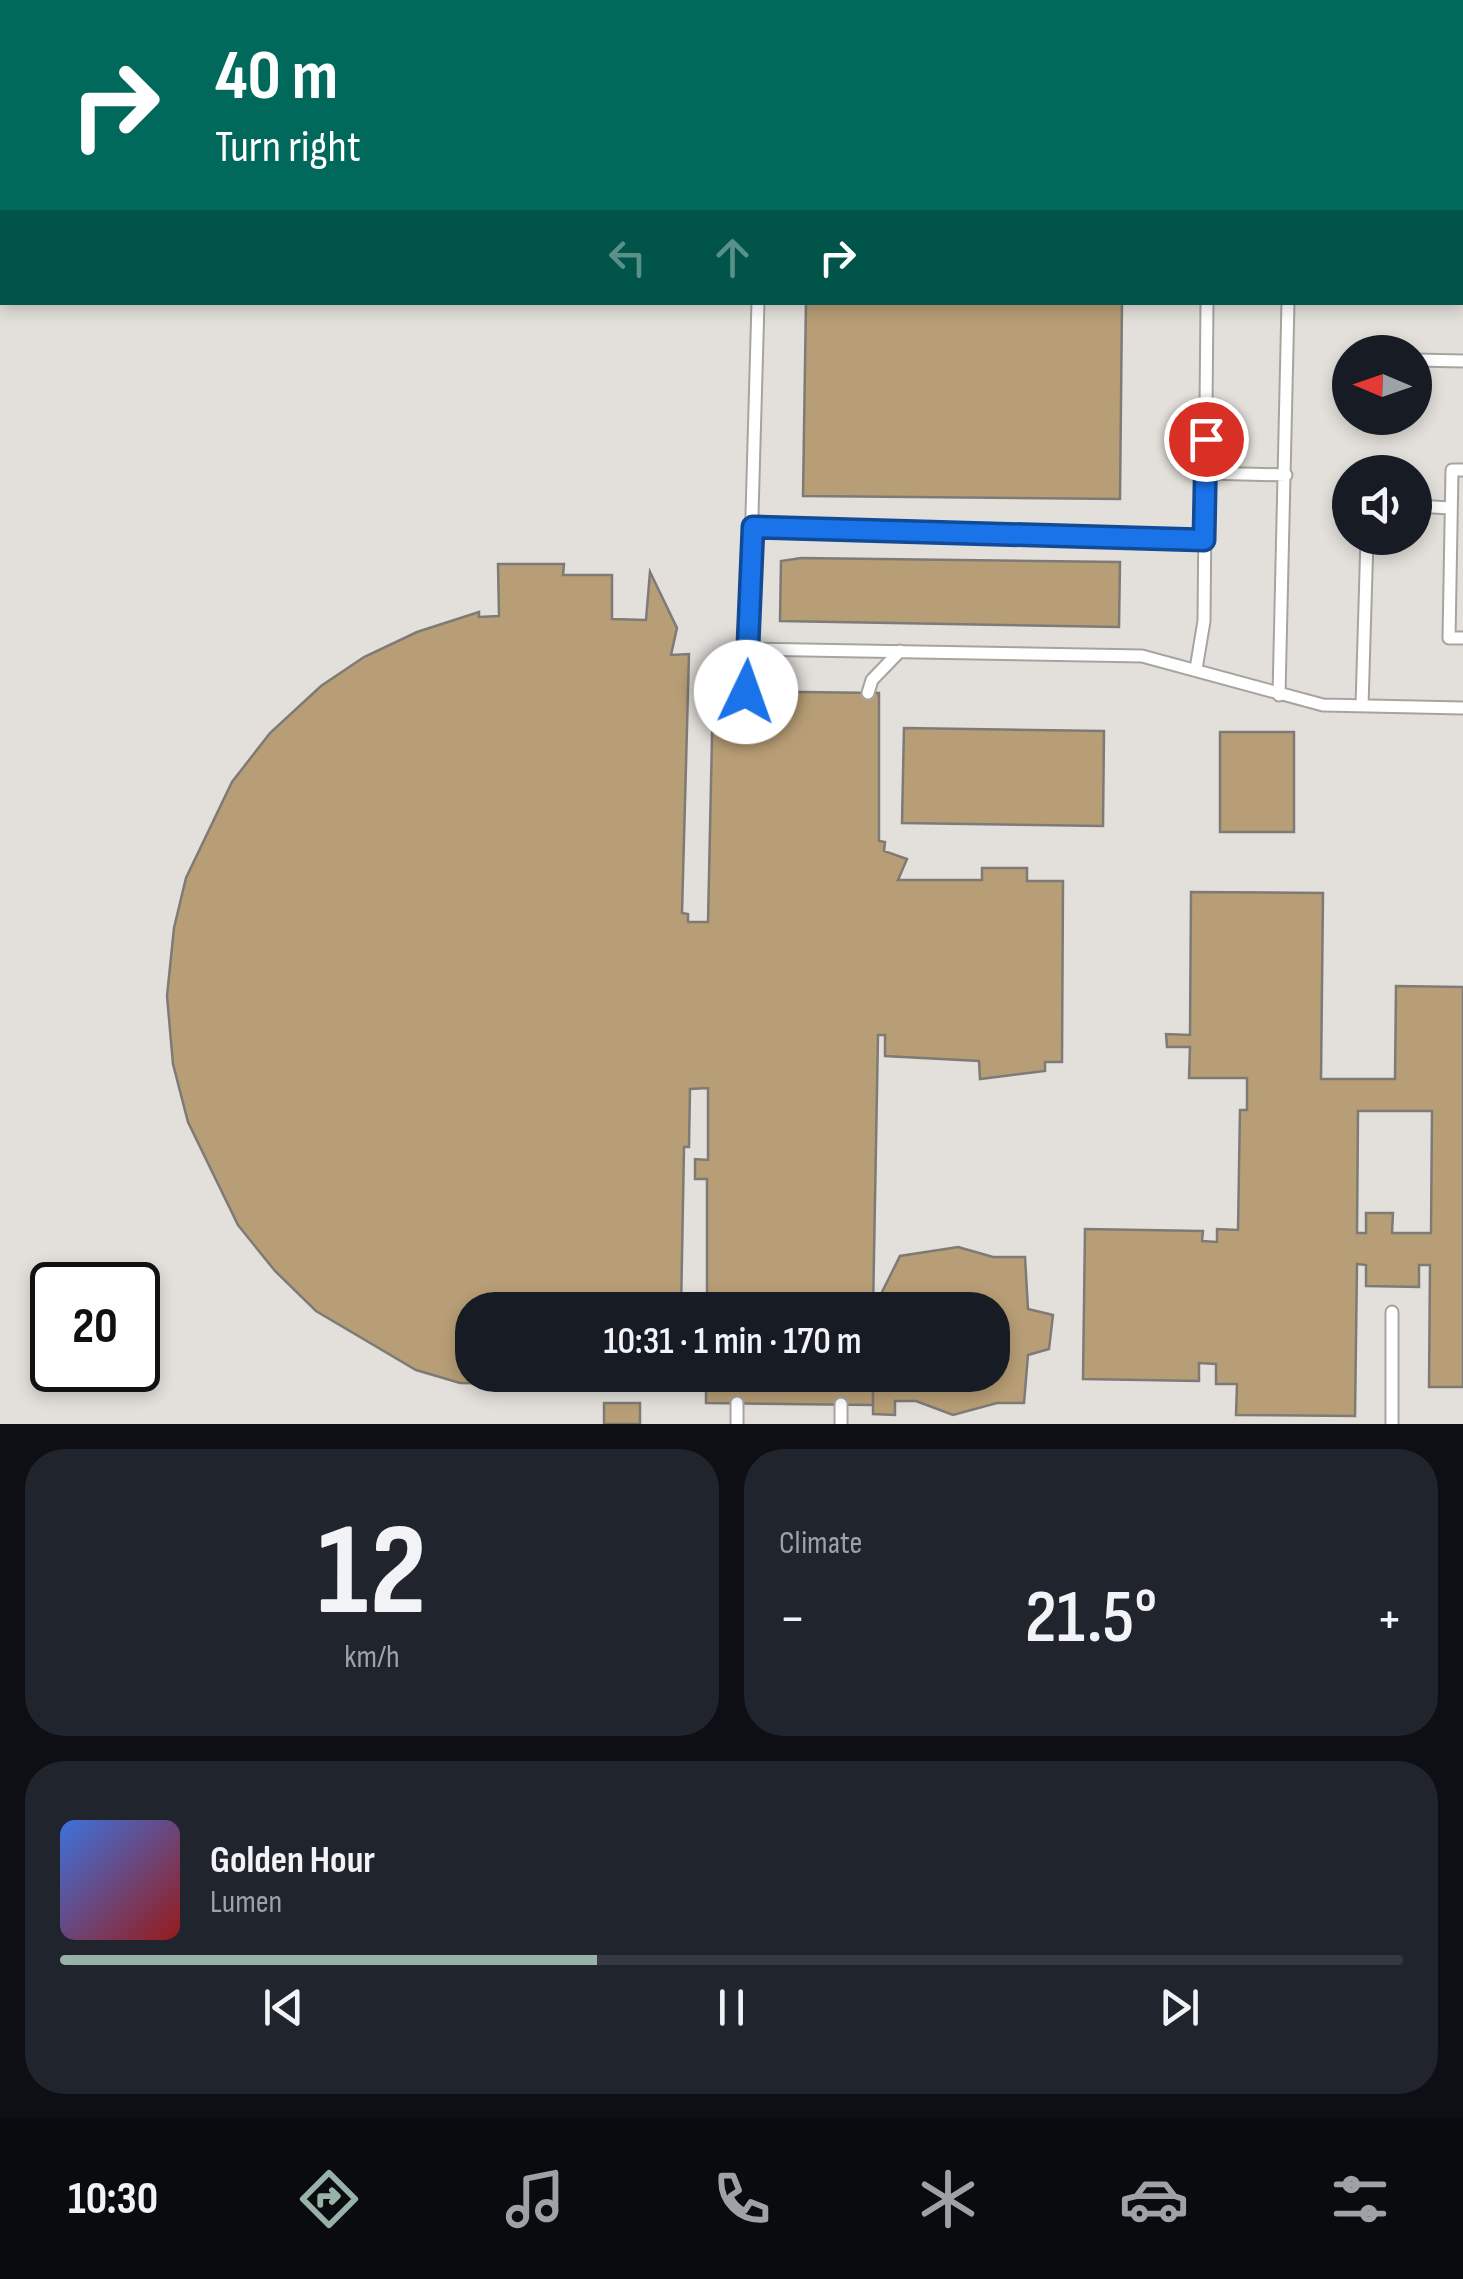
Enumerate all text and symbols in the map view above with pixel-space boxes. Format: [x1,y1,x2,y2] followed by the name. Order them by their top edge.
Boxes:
[215,35,338,119] text: 40 m
[50,40,180,170] icon: right
[215,120,361,175] text: Turn right
[600,230,655,285] icon: left
[705,230,760,285] icon: ahead
[810,230,865,285] icon: right
[1332,335,1432,435] north arrow
[1332,335,1432,555] map controls
[1164,397,1249,482] pin
[1179,412,1234,467] icon: arrive
[1332,455,1432,555] button: sound
[694,640,798,744] position arrow
[30,1262,160,1392] speed limit sign: 20
[603,1319,862,1364] text: 10:31 · 1 min · 170 m
[317,1495,427,1651] text: 12
[779,1524,862,1563] text: Climate
[1025,1573,1157,1664] text: 21.5°
[779,1586,806,1653] text: −
[1376,1586,1403,1653] text: +
[344,1638,400,1677] text: km/h
[210,1838,375,1883] text: Golden Hour
[210,1883,282,1922] text: Lumen
[256,1980,311,2035] icon: previous
[704,1980,759,2035] icon: pause
[1152,1980,1207,2035] icon: next
[294,2164,364,2234] icon: directions
[500,2164,570,2234] icon: music
[707,2164,777,2234] icon: phone
[913,2164,983,2234] icon: climate
[1119,2164,1189,2234] icon: car
[1325,2164,1395,2234] icon: filters
[68,2172,158,2227] text: 10:30

